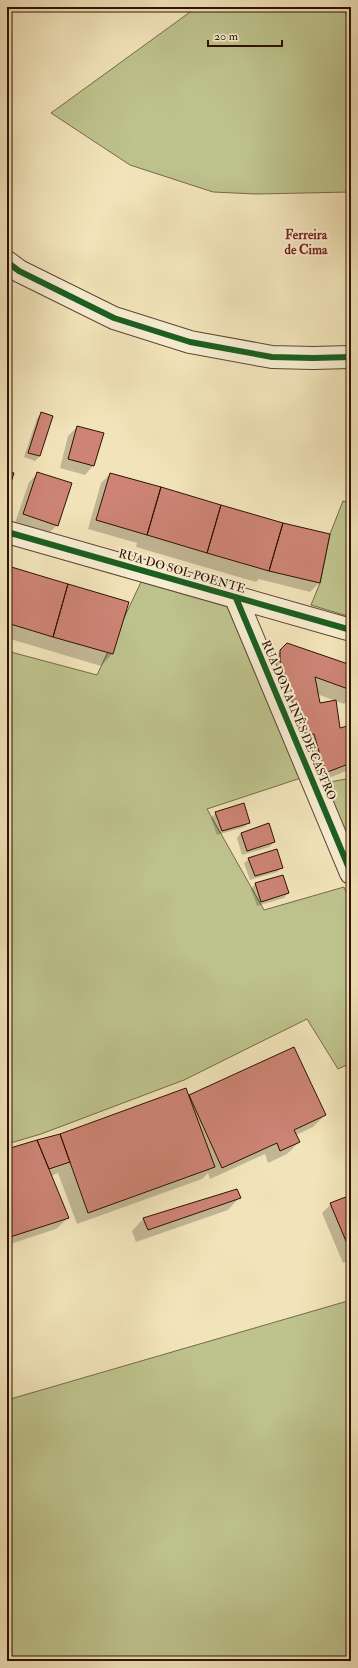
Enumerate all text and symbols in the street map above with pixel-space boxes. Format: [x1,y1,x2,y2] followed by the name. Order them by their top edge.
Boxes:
[208,22,282,48] scale bar
[214,29,239,44] text: 20 m
[285,227,328,258] district label: Ferreira de Cima
[117,546,247,597] street label: RUA DO SOL POENTE
[258,638,339,803] street label: RUA DONA INÊS DE CASTRO

